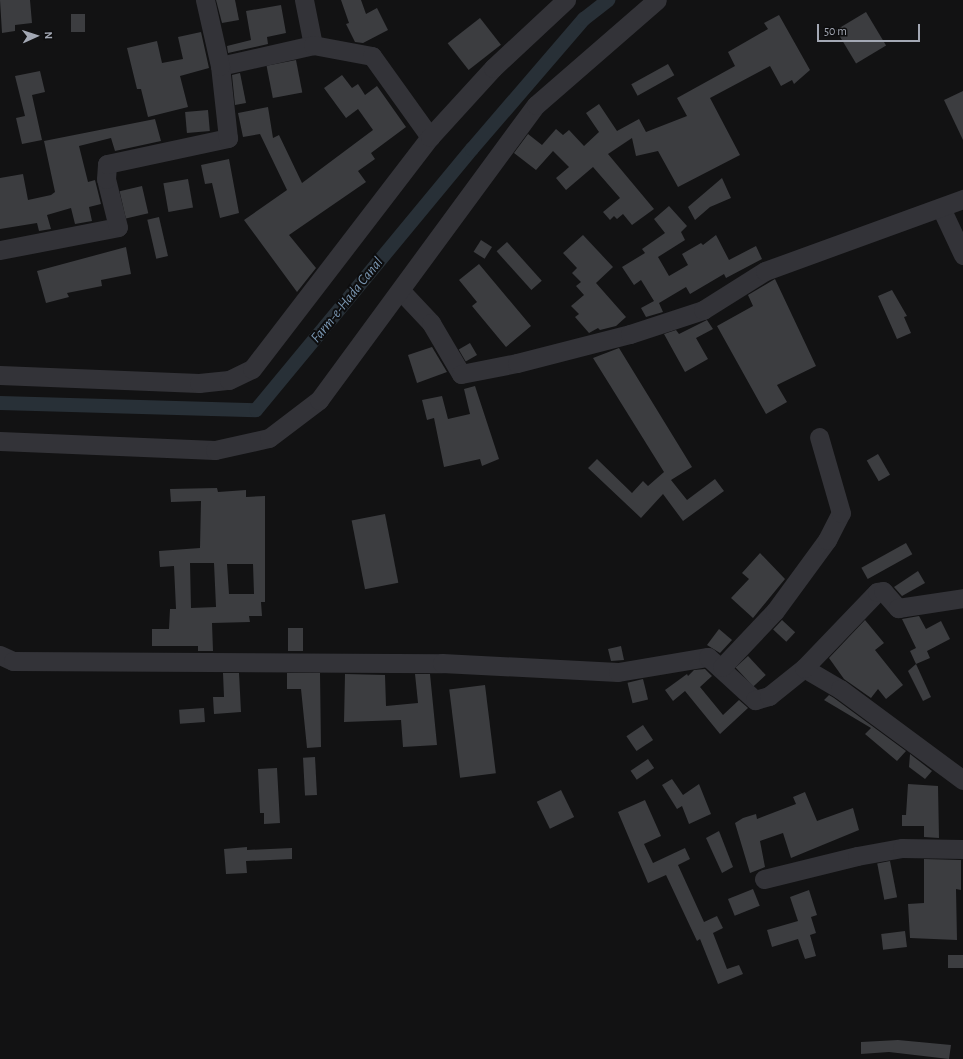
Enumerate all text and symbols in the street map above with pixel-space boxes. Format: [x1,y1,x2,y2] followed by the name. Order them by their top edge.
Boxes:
[16,16,56,56] north arrow
[819,16,922,42] scale bar
[824,25,847,37] text: 50 m
[43,31,54,39] text: N
[307,254,387,346] water label: Farm-e-Hada Canal

